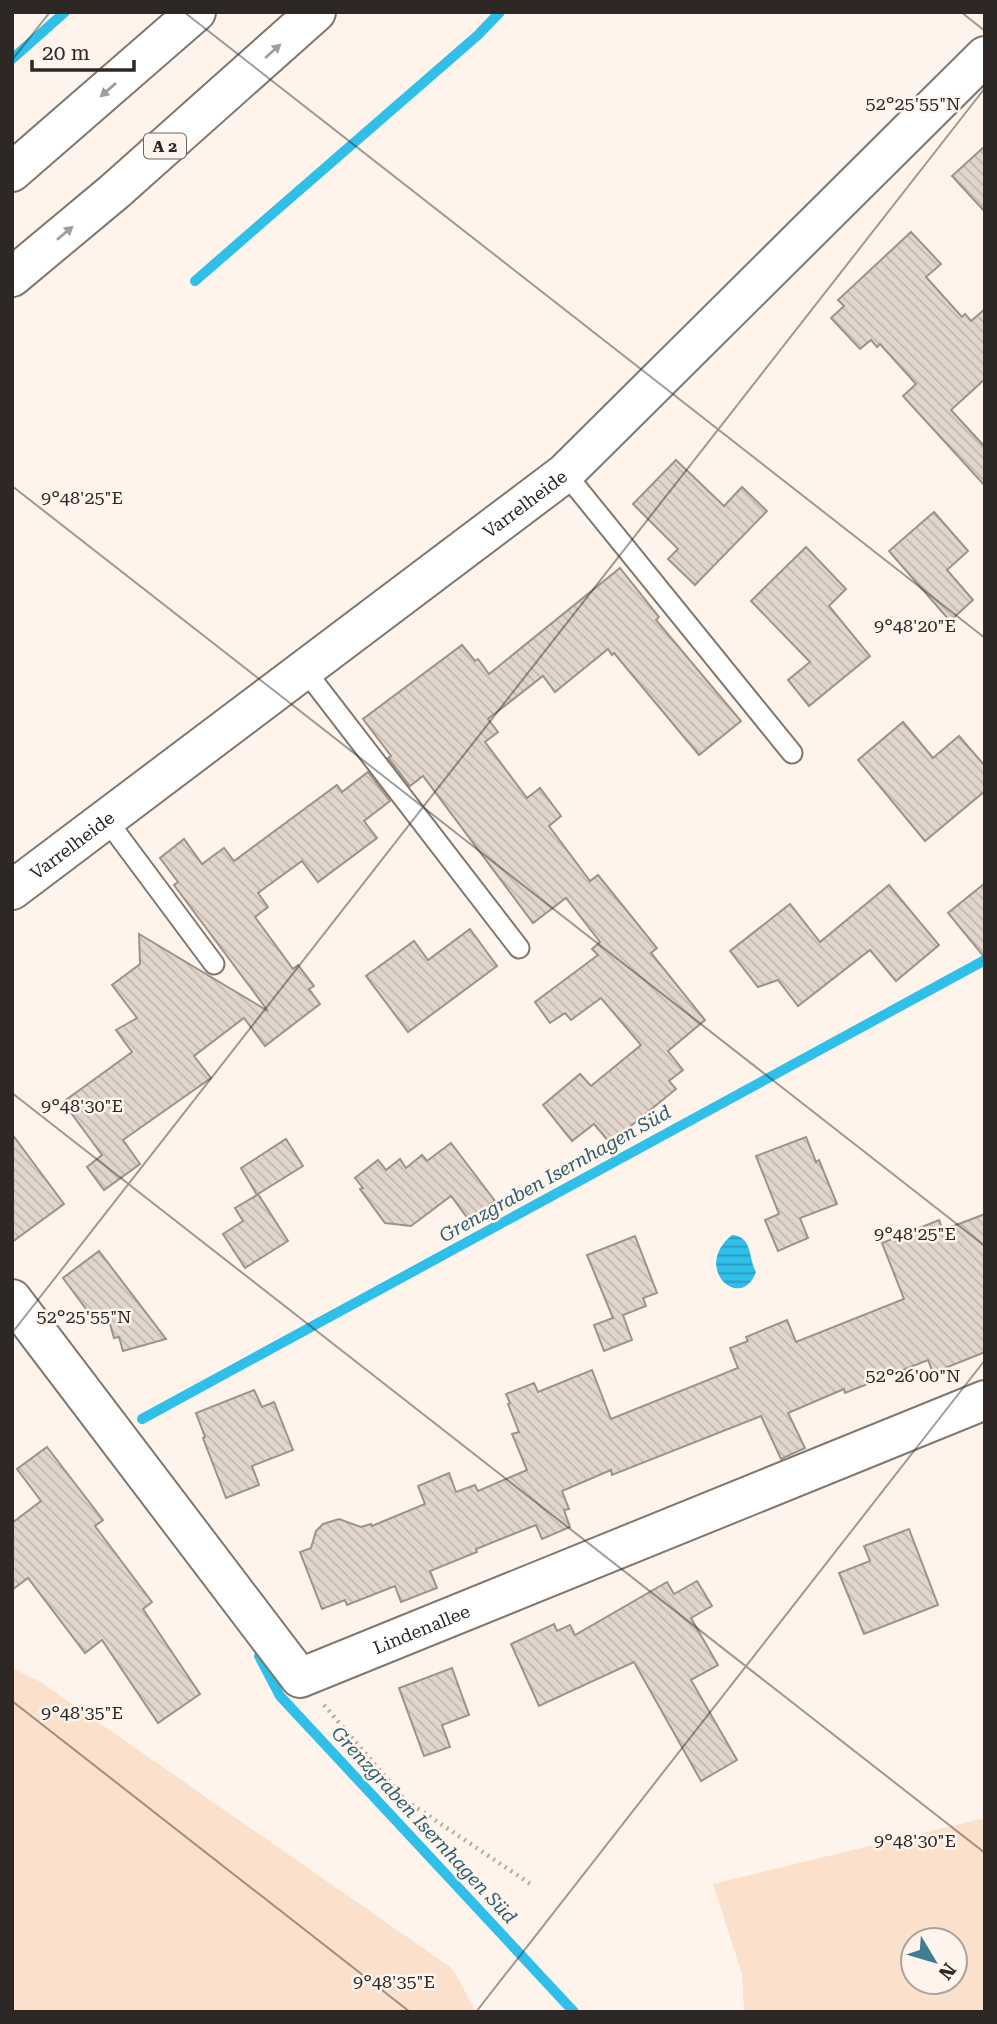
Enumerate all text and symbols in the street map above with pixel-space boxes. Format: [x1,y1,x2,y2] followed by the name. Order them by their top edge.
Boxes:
[32,28,133,72] scale bar
[42,41,90,65] text: 20 m
[264,44,281,59] one-way arrow
[100,82,117,97] one-way arrow
[866,93,960,114] text: 52°25'55"N
[144,134,186,158] road number: A 2
[56,226,73,241] one-way arrow
[478,465,571,542] street label: Varrelheide
[41,487,123,508] text: 9°48'25"E
[874,615,956,636] text: 9°48'20"E
[26,806,118,883] street label: Varrelheide
[41,1095,123,1116] text: 9°48'30"E
[435,1101,675,1247] water label: Grenzgraben Isernhagen Süd
[874,1223,956,1244] text: 9°48'25"E
[37,1306,131,1327] text: 52°25'55"N
[866,1365,960,1386] text: 52°26'00"N
[370,1600,473,1658] street label: Lindenallee
[41,1702,123,1723] text: 9°48'35"E
[327,1722,522,1928] water label: Grenzgraben Isernhagen Süd
[874,1830,956,1851] text: 9°48'30"E
[899,1926,969,1996] north arrow
[933,1958,961,1984] text: N
[353,1971,435,1992] text: 9°48'35"E

